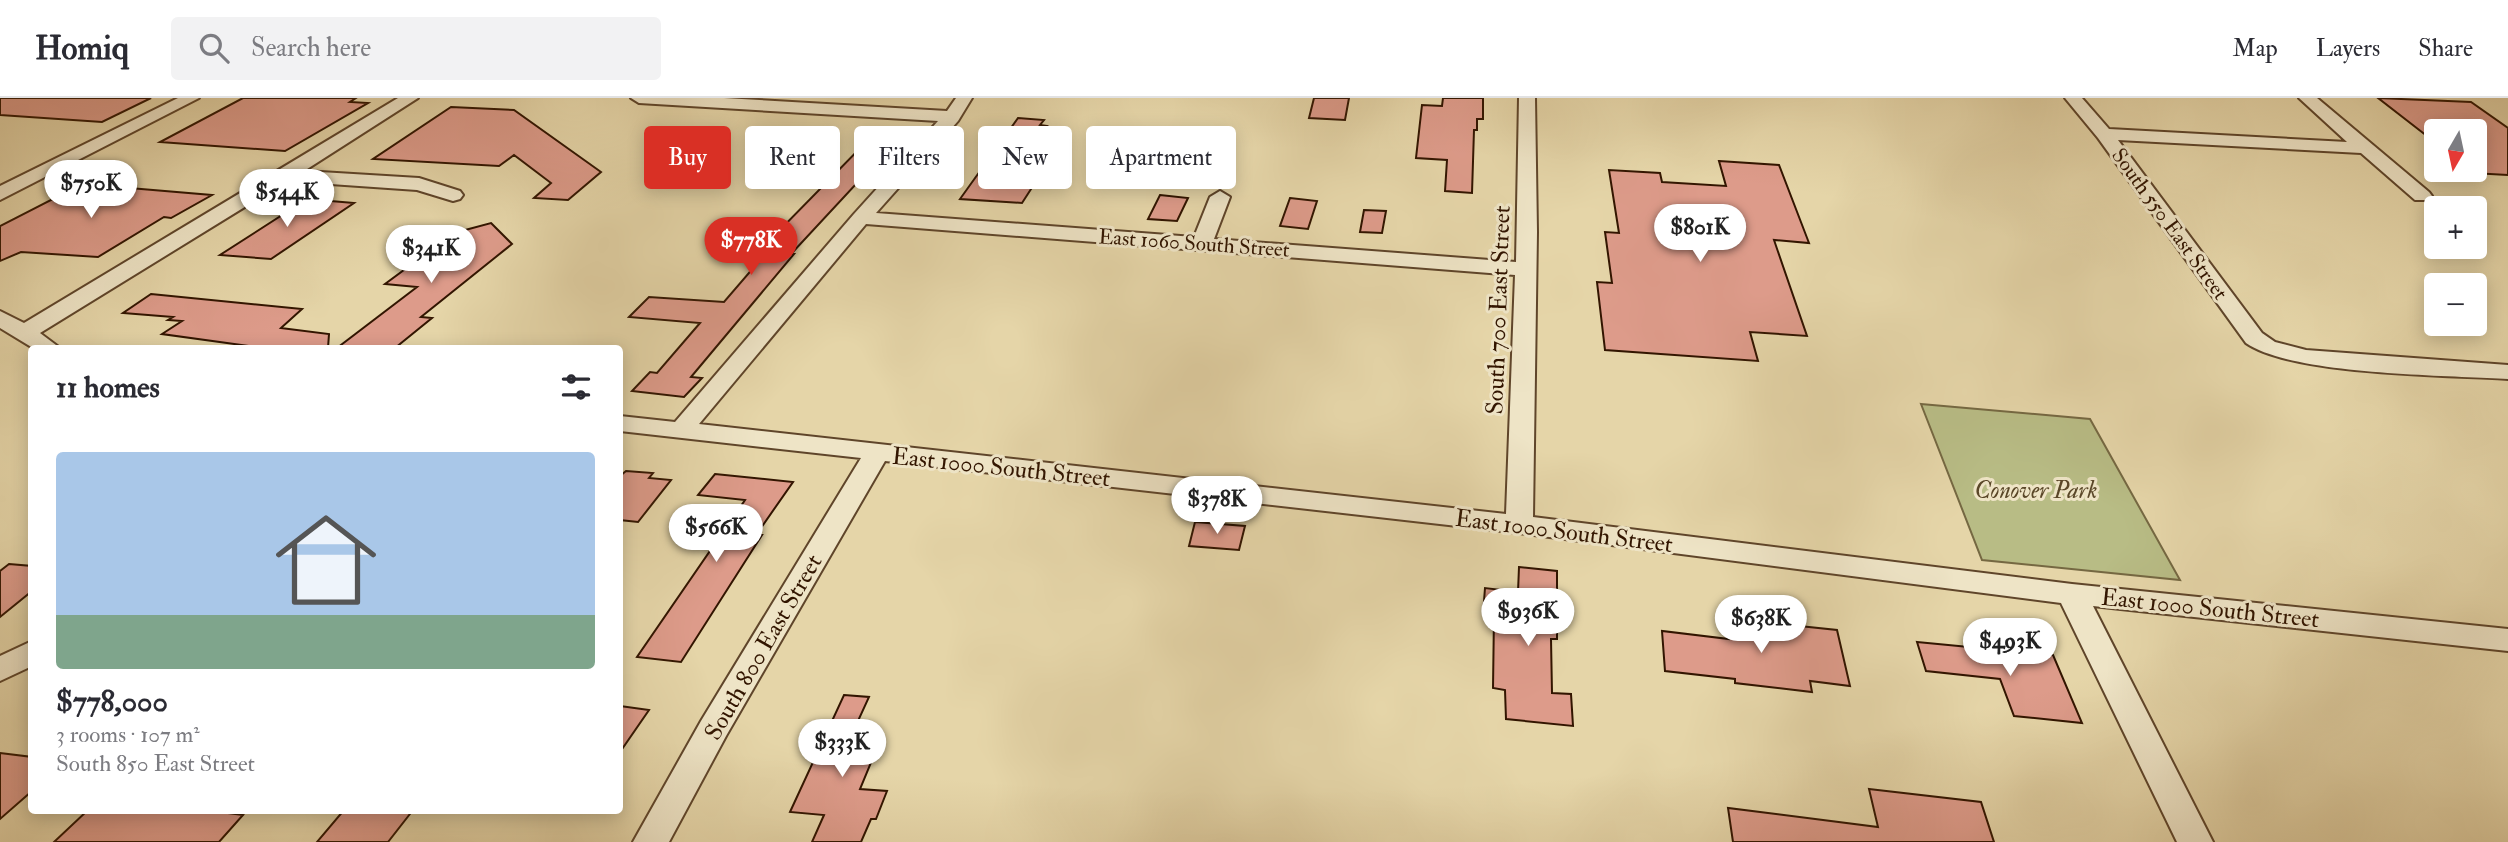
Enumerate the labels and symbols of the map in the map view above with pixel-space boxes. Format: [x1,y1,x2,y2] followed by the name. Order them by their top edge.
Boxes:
[2424,119,2487,182] north arrow
[2105,143,2234,306] street label: South 550 East Street
[42,160,140,220] pin: $750K
[238,170,336,229] pin: $544K
[1651,204,1749,264] pin: $801K
[1479,205,1518,415] street label: South 700 East Street
[702,218,800,277] pin: $778K
[1097,223,1291,264] street label: East 1060 South Street
[382,226,480,285] pin: $341K
[890,441,1112,494] street label: East 1000 South Street
[1975,475,2097,506] park label: Conover Park
[1168,476,1266,536] pin: $378K
[1453,503,1675,560] street label: East 1000 South Street
[667,504,765,564] pin: $566K
[698,549,829,746] street label: South 800 East Street
[2099,582,2321,635] street label: East 1000 South Street
[1479,588,1577,648] pin: $936K
[1712,596,1810,655] pin: $638K
[1961,618,2059,678] pin: $493K
[793,720,891,779] pin: $333K

